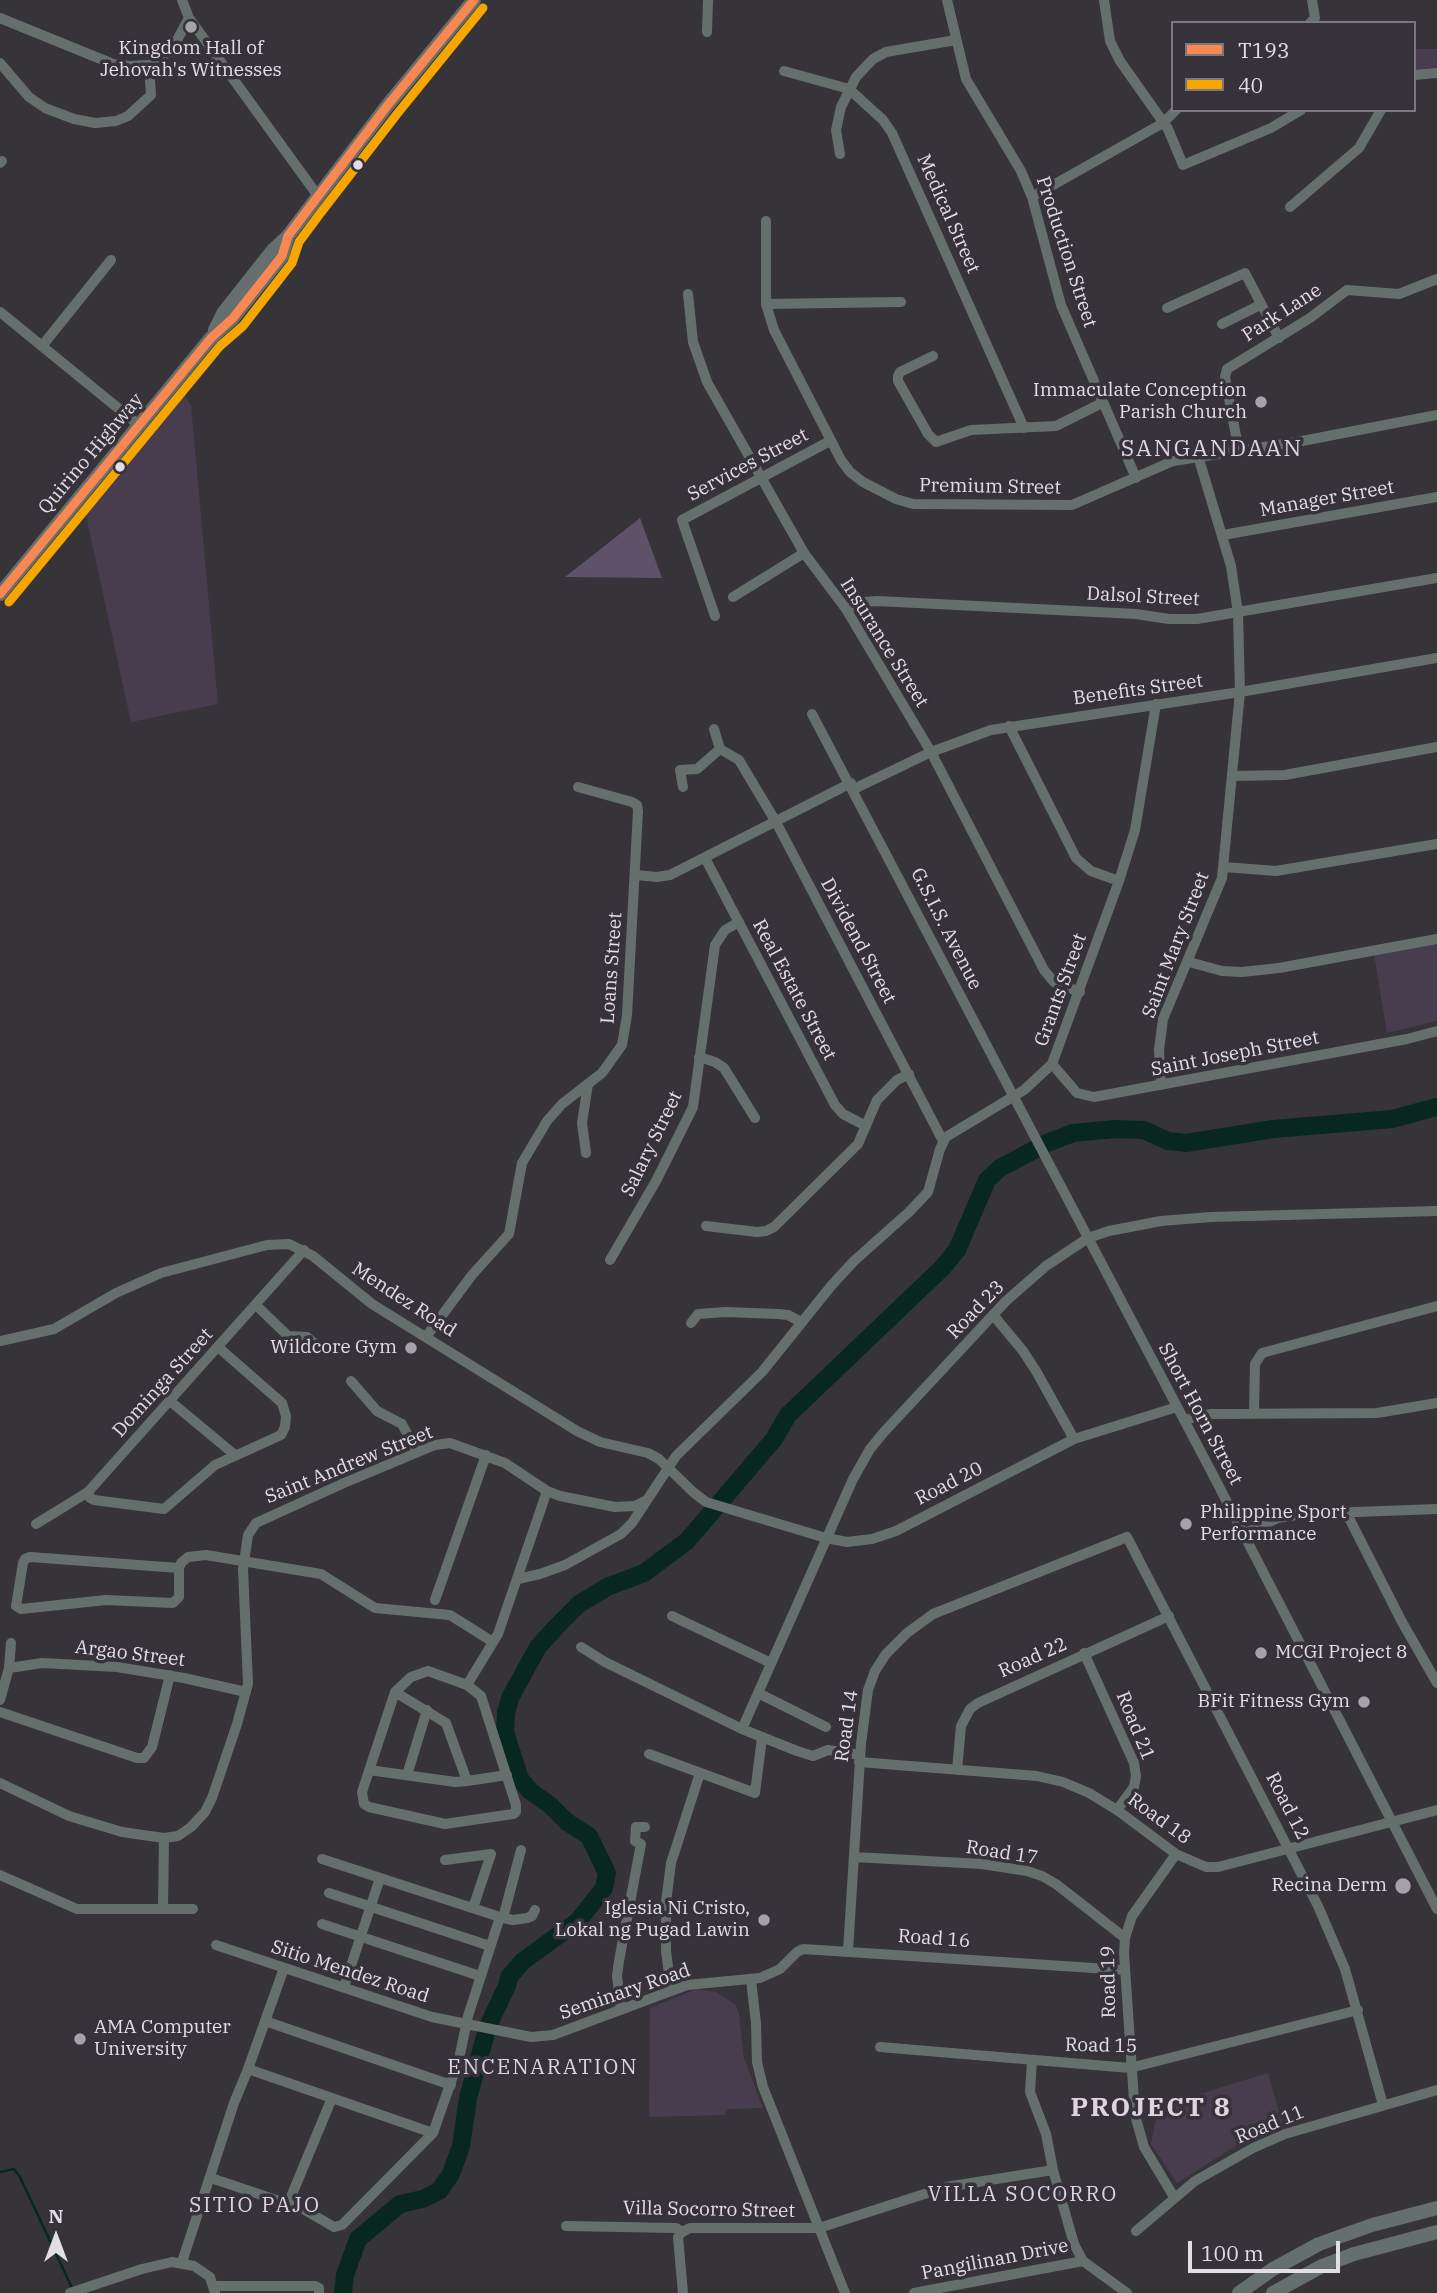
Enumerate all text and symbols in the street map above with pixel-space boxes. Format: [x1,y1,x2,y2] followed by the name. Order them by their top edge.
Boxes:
[183,19,199,35] marker: Kingdom Hall of Jehovah's Witnesses
[1171,21,1416,112] legend
[1238,36,1290,64] text: T193
[100,38,282,82] place label: Kingdom Hall of Jehovah's Witnesses
[1238,71,1263,99] text: 40
[912,151,984,277] street label: Medical Street
[351,158,365,172] unlabelled marker
[1031,174,1101,330] street label: Production Street
[1238,279,1326,347] street label: Park Lane
[1033,380,1247,424] place label: Immaculate Conception Parish Church
[34,389,148,519] street label: Quirino Highway
[1253,394,1269,410] marker: Immaculate Conception Parish Church
[684,424,812,506] street label: Services Street
[1122,435,1302,463] district label: SANGANDAAN
[113,460,127,474] unlabelled marker
[919,474,1061,500] street label: Premium Street
[1258,476,1396,522] street label: Manager Street
[835,574,933,712] street label: Insurance Street
[1086,583,1200,611] street label: Dalsol Street
[1072,670,1204,710] street label: Benefits Street
[906,864,986,994] street label: G.S.I.S. Avenue
[1138,869,1214,1021] street label: Saint Mary Street
[815,874,901,1008] street label: Dividend Street
[597,911,627,1025] street label: Loans Street
[747,916,841,1064] street label: Real Estate Street
[1030,930,1092,1050] street label: Grants Street
[1149,1027,1321,1081] street label: Saint Joseph Street
[617,1088,687,1200] street label: Salary Street
[348,1258,460,1342] street label: Mendez Road
[943,1276,1009,1344] street label: Road 23
[108,1324,218,1442] street label: Dominga Street
[270,1337,397,1359] place label: Wildcore Gym
[1153,1339,1247,1489] street label: Short Horn Street
[403,1340,419,1356] marker: Wildcore Gym
[262,1421,436,1509] street label: Saint Andrew Street
[912,1457,986,1511] street label: Road 20
[1200,1502,1346,1546] place label: Philippine Sport Performance
[1178,1516,1194,1532] marker: Philippine Sport Performance
[995,1633,1071,1683] street label: Road 22
[74,1636,186,1672] street label: Argao Street
[1275,1642,1407,1664] place label: MCGI Project 8
[1253,1645,1269,1661] marker: MCGI Project 8
[1111,1688,1159,1764] street label: Road 21
[831,1689,863,1763] street label: Road 14
[1198,1691,1350,1713] place label: BFit Fitness Gym
[1356,1694,1372,1710] marker: BFit Fitness Gym
[1260,1769,1314,1843] street label: Road 12
[1123,1788,1195,1850] street label: Road 18
[964,1836,1040,1870] street label: Road 17
[1271,1875,1387,1897] place label: Recina Derm
[1393,1876,1413,1896] marker: Recina Derm
[555,1898,750,1942] place label: Iglesia Ni Cristo, Lokal ng Pugad Lawin
[756,1912,772,1928] marker: Iglesia Ni Cristo, Lokal ng Pugad Lawin
[897,1925,971,1953] street label: Road 16
[268,1936,432,2008] street label: Sitio Mendez Road
[1097,1946,1121,2018] street label: Road 19
[557,1959,693,2025] street label: Seminary Road
[94,2017,231,2061] place label: AMA Computer University
[72,2031,88,2047] marker: AMA Computer University
[1065,2034,1137,2058] street label: Road 15
[449,2055,637,2081] district label: ENCENARATION
[1072,2092,1230,2124] district label: PROJECT 8
[1232,2101,1308,2149] street label: Road 11
[929,2182,1117,2208] district label: VILLA SOCORRO
[190,2193,320,2219] district label: SITIO PAJO
[623,2197,795,2223] street label: Villa Socorro Street
[21,2202,91,2272] north arrow
[48,2204,64,2228] text: N
[1192,2226,1344,2270] scale bar
[920,2235,1070,2285] street label: Pangilinan Drive
[1201,2239,1264,2267] text: 100 m

